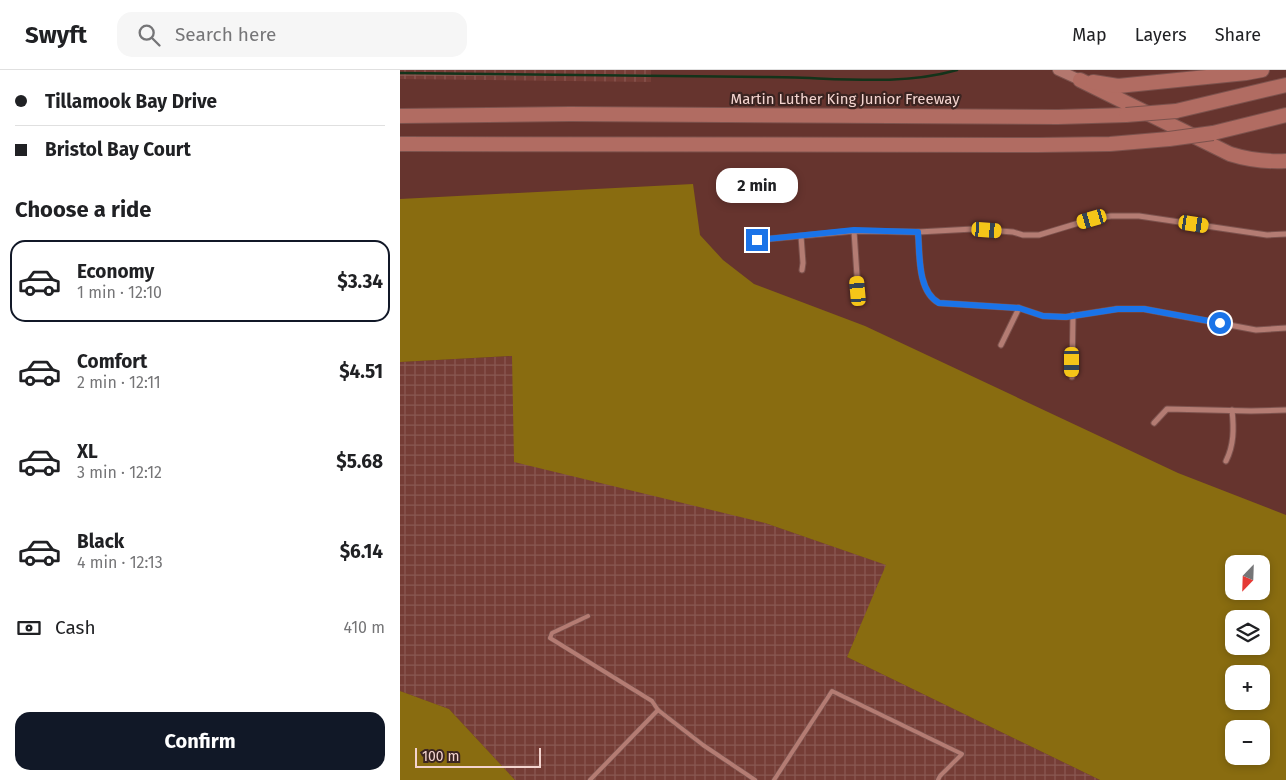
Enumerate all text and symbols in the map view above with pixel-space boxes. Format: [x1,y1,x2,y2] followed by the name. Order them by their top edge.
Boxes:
[117,12,467,57] search box
[25,21,87,49] text: Swyft
[135,21,163,49] icon: search
[175,23,276,46] text: Search here
[1072,24,1107,46] text: Map
[1135,24,1187,46] text: Layers
[1215,24,1261,46] text: Share
[45,90,217,113] text: Tillamook Bay Drive
[730,90,960,108] street label: Martin Luther King Junior Freeway
[45,138,191,161] text: Bristol Bay Court
[716,168,798,202] callout: 2 min
[737,176,777,195] text: 2 min
[15,196,151,223] text: Choose a ride
[1075,208,1108,230] car
[1178,214,1209,234] car
[971,221,1002,239] car
[746,229,768,251] route end
[17,259,62,304] icon: car
[77,260,154,283] text: Economy
[337,270,383,293] text: $3.34
[849,275,866,307] car
[77,283,162,302] text: 1 min · 12:10
[1209,312,1231,334] route start
[1064,347,1079,377] car
[17,349,62,394] icon: car
[77,350,147,373] text: Comfort
[339,360,383,383] text: $4.51
[77,373,161,392] text: 2 min · 12:11
[17,439,62,484] icon: car
[77,440,98,463] text: XL
[336,450,383,473] text: $5.68
[77,463,162,482] text: 3 min · 12:12
[17,529,62,574] icon: car
[77,530,124,553] text: Black
[340,540,383,563] text: $6.14
[77,553,163,572] text: 4 min · 12:13
[1225,555,1270,600] north arrow
[1225,555,1270,765] map controls
[1225,610,1270,655] button: layers
[15,614,43,642] icon: cash
[55,616,96,639] text: Cash
[344,618,385,637] text: 410 m
[1225,665,1270,710] button: +
[15,712,385,770] button: Confirm
[1225,720,1270,765] button: −
[415,745,541,768] scale bar
[422,748,459,765] text: 100 m

